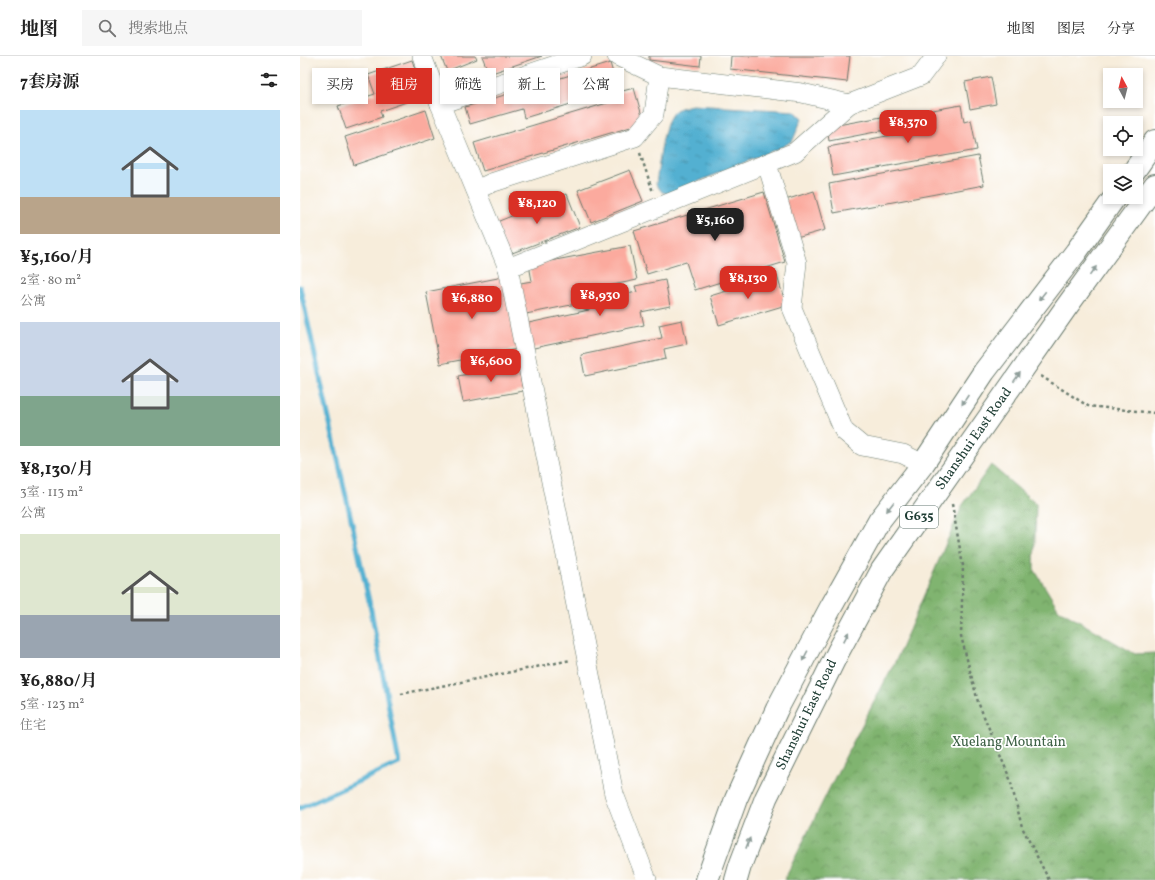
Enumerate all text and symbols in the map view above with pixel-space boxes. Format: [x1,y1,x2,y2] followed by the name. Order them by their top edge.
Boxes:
[82,10,362,46] search box
[20,17,58,43] text: 地图
[96,17,118,39] icon: search
[128,19,188,40] text: 搜索地点
[1007,20,1035,39] text: 地图
[1057,20,1085,39] text: 图层
[1107,20,1135,39] text: 分享
[312,68,368,104] chip: 买房
[376,68,432,104] chip: 租房
[440,68,496,104] chip: 筛选
[504,68,560,104] chip: 新上
[568,68,624,104] chip: 公寓
[1103,68,1143,108] north arrow
[1103,68,1143,204] map controls
[258,69,280,91] icon: filters
[20,71,79,94] text: 7套房源
[875,110,941,144] pin: ¥8,370
[888,114,928,132] text: ¥8,370
[1103,116,1143,156] button: locate
[114,136,186,208] icon: home
[1103,164,1143,204] button: layers
[504,191,570,225] pin: ¥8,120
[518,195,556,213] text: ¥8,120
[682,208,748,242] pin: ¥5,160
[696,212,734,230] text: ¥5,160
[20,246,94,269] text: ¥5,160/月
[715,266,781,300] pin: ¥8,130
[1089,266,1097,276] one-way arrow
[729,270,767,288] text: ¥8,130
[20,272,81,290] text: 2室 · 80 m²
[567,283,633,317] pin: ¥8,930
[439,286,505,320] pin: ¥6,880
[580,287,620,305] text: ¥8,930
[451,290,493,308] text: ¥6,880
[1038,291,1047,302] one-way arrow
[20,293,46,311] text: 公寓
[114,348,186,420] icon: home
[458,349,524,383] pin: ¥6,600
[470,353,512,371] text: ¥6,600
[1013,372,1021,382] one-way arrow
[931,384,1017,494] street label: Shanshui East Road
[961,395,969,406] one-way arrow
[20,458,94,481] text: ¥8,130/月
[20,484,83,502] text: 3室 · 113 m²
[886,501,894,512] one-way arrow
[20,505,46,523] text: 公寓
[900,506,938,528] road number: G635
[114,560,186,632] icon: home
[843,631,849,643] one-way arrow
[802,650,808,662] one-way arrow
[772,656,842,774] street label: Shanshui East Road
[20,670,98,693] text: ¥6,880/月
[20,696,84,714] text: 5室 · 123 m²
[20,717,46,735] text: 住宅
[952,733,1066,752] park label: Xuelang Mountain
[746,837,752,849] one-way arrow

